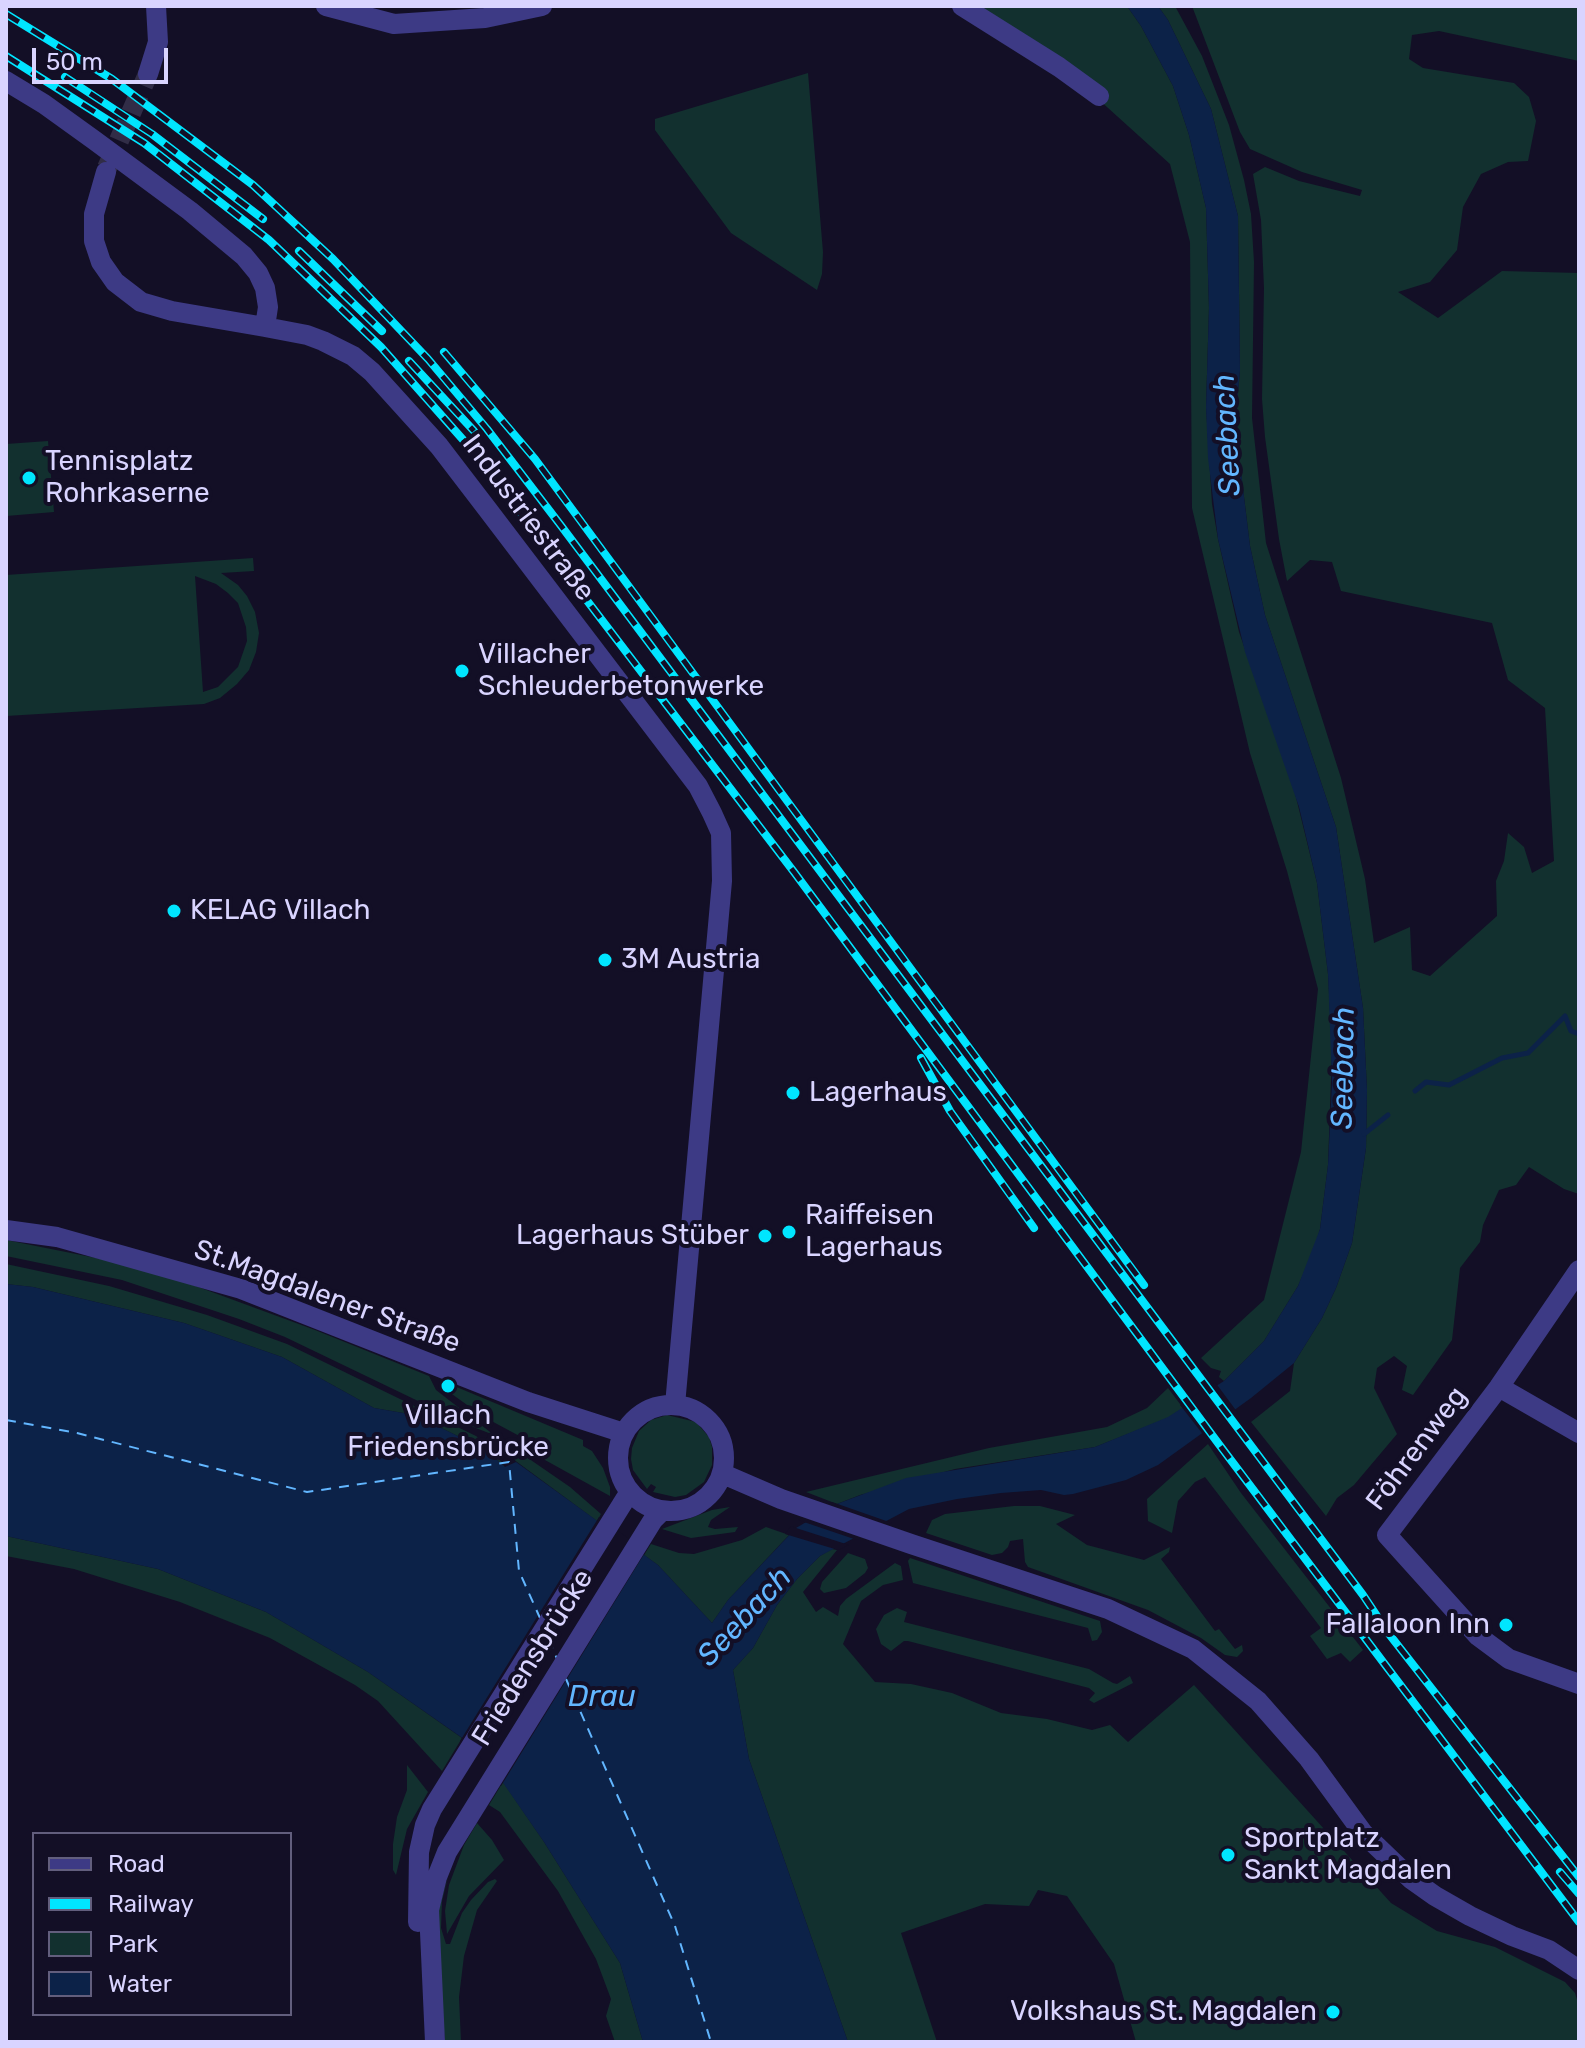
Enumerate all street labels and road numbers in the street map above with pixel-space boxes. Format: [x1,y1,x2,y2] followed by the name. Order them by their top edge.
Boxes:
[454,428,602,608] street label: Industriestraße
[189,1233,465,1361] street label: St.Magdalener Straße
[1360,1380,1474,1518] street label: Föhrenweg
[465,1564,601,1752] street label: Friedensbrücke

